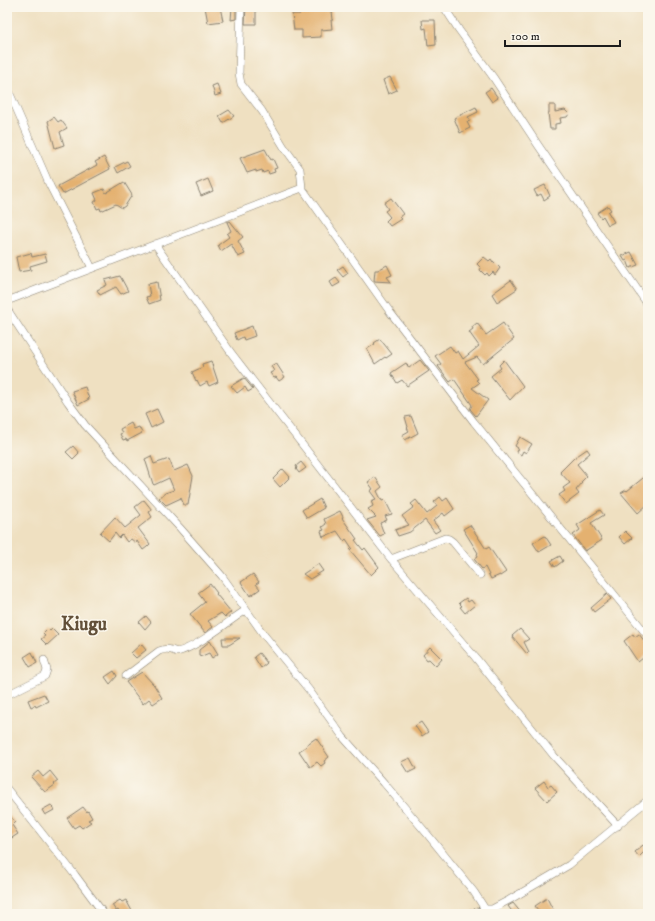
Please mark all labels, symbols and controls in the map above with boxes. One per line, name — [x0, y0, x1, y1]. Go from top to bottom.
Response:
scale bar — [505, 22, 620, 48]
text: 100 m — [511, 29, 540, 44]
district label: Kiugu — [61, 613, 107, 636]

